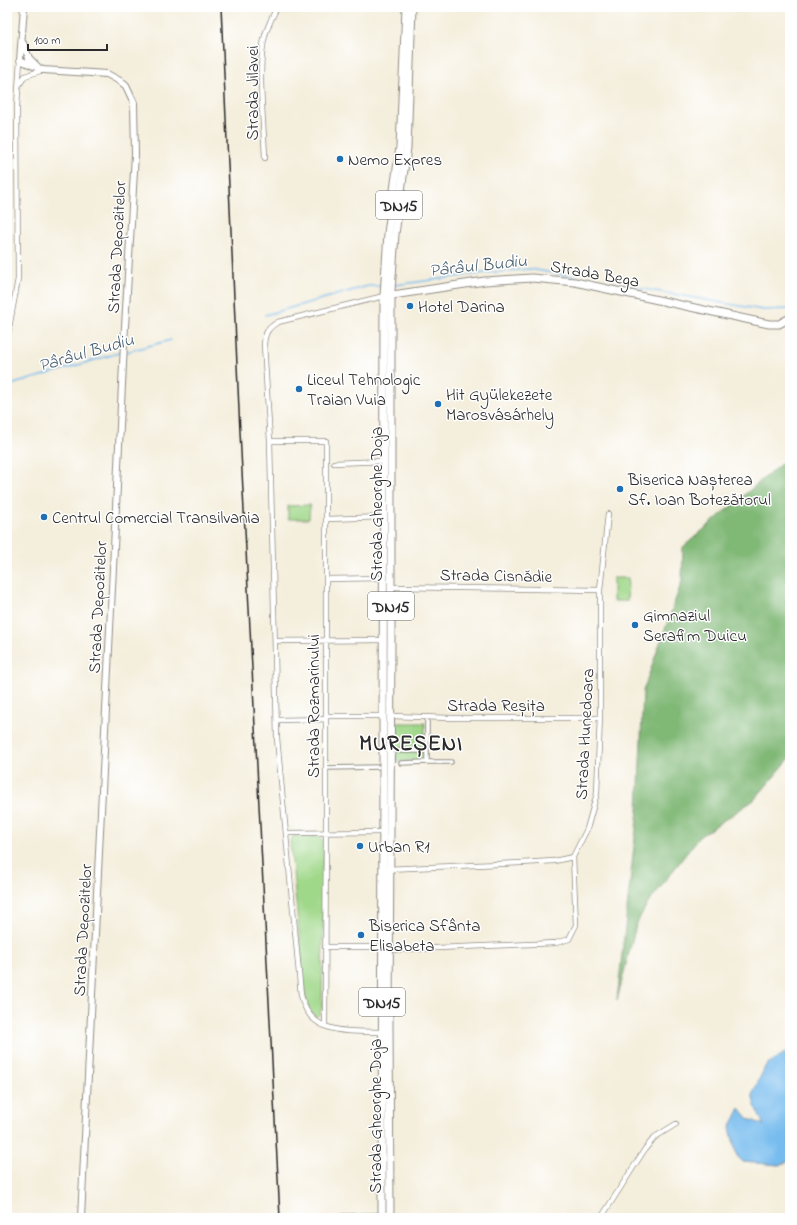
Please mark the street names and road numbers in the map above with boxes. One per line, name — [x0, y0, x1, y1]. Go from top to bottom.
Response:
street label: Strada Jilavei — [241, 45, 266, 141]
street label: Strada Depozitelor — [102, 179, 133, 314]
road number: DN15 — [376, 191, 422, 219]
street label: Strada Bega — [548, 254, 641, 297]
street label: Strada Gheorghe Doja — [365, 427, 392, 582]
street label: Strada Depozitelor — [83, 539, 114, 674]
street label: Strada Cisnădie — [440, 563, 553, 590]
road number: DN15 — [368, 592, 414, 620]
street label: Strada Rozmarinului — [302, 634, 327, 778]
street label: Strada Hunedoara — [570, 668, 601, 800]
street label: Strada Reșița — [447, 694, 545, 719]
street label: Strada Depozitelor — [68, 862, 99, 997]
road number: DN15 — [359, 988, 405, 1016]
street label: Strada Gheorghe Doja — [364, 1039, 391, 1194]

